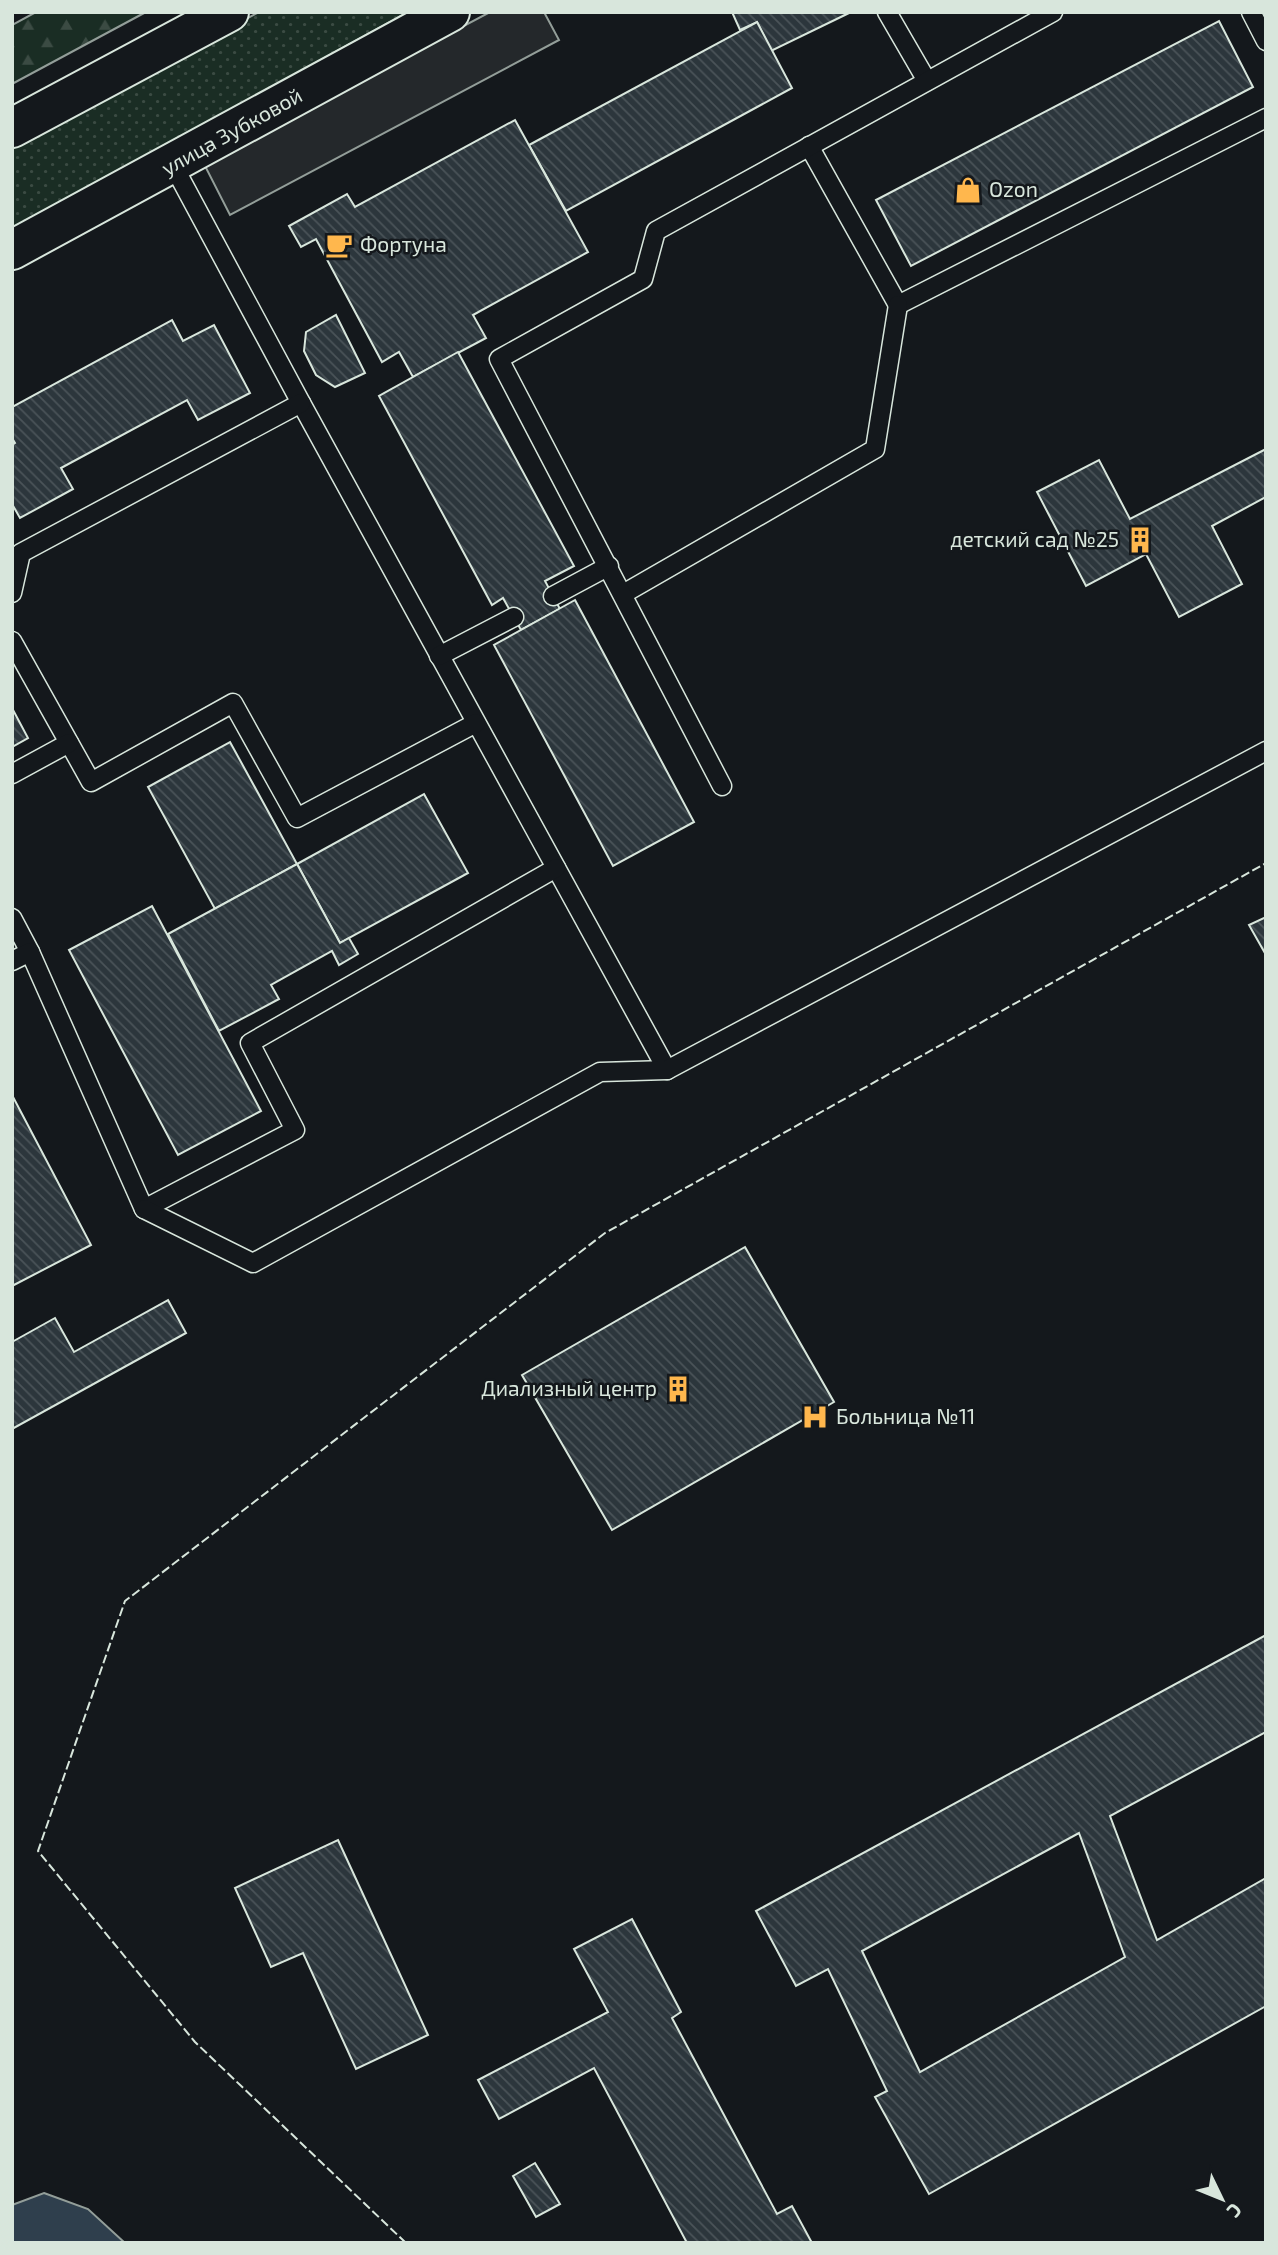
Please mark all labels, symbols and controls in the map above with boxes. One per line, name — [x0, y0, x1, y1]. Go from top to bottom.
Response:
street label: улица Зубковой — [156, 82, 307, 181]
shop icon: Ozon — [953, 175, 983, 205]
place label: Ozon — [989, 176, 1038, 201]
cafe icon: Фортуна — [324, 230, 354, 260]
place label: Фортуна — [360, 231, 447, 257]
building icon: детский сад №25 — [1125, 525, 1155, 555]
place label: детский сад №25 — [950, 526, 1119, 551]
building icon: Диализный центр — [663, 1374, 693, 1404]
place label: Диализный центр — [481, 1375, 657, 1400]
hospital icon: Больница №11 — [800, 1402, 830, 1432]
place label: Больница №11 — [836, 1403, 975, 1428]
north arrow — [1187, 2164, 1257, 2234]
text: С — [1223, 2199, 1247, 2223]

